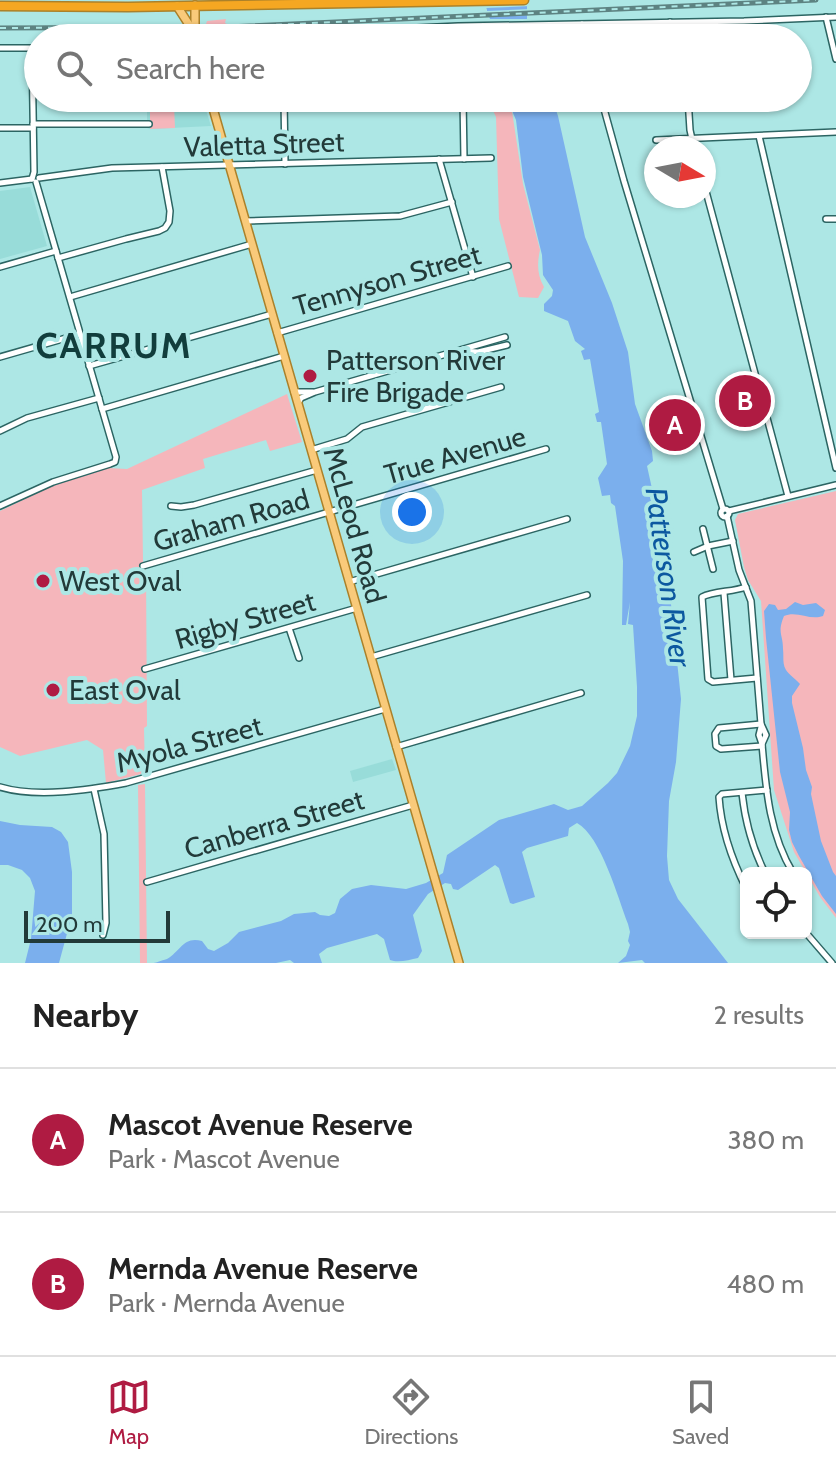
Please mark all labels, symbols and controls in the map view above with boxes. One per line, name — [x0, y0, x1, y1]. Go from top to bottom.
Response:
search box — [24, 24, 812, 112]
icon: search — [52, 46, 96, 90]
text: Search here — [116, 50, 265, 87]
street label: Valetta Street — [183, 124, 345, 164]
north arrow — [644, 136, 716, 208]
street label: Tennyson Street — [290, 237, 484, 323]
district label: CARRUM — [35, 323, 193, 367]
place label: Patterson River Fire Brigade — [326, 343, 505, 409]
marker: Patterson River Fire Brigade — [301, 367, 319, 385]
pin: B — [719, 371, 771, 431]
pin: A — [649, 395, 701, 455]
street label: True Avenue — [380, 419, 530, 491]
street label: McLeod Road — [316, 443, 394, 607]
street label: Graham Road — [149, 481, 313, 559]
water label: Patterson River — [638, 485, 700, 671]
your location — [392, 492, 432, 532]
place label: West Oval — [59, 564, 182, 598]
marker: West Oval — [34, 572, 52, 590]
street label: Rigby Street — [171, 584, 319, 656]
place label: East Oval — [69, 673, 181, 707]
marker: East Oval — [44, 681, 62, 699]
street label: Myola Street — [112, 708, 266, 780]
street label: Canberra Street — [180, 782, 368, 866]
map controls — [740, 867, 812, 939]
button: locate — [740, 867, 812, 939]
scale bar — [24, 907, 170, 943]
text: 200 m — [36, 911, 102, 938]
text: Nearby — [32, 994, 139, 1036]
text: 2 results — [713, 999, 804, 1031]
text: Mascot Avenue Reserve — [108, 1106, 413, 1143]
text: A — [50, 1124, 66, 1156]
text: 380 m — [727, 1124, 804, 1156]
text: Park · Mascot Avenue — [108, 1143, 340, 1175]
text: Mernda Avenue Reserve — [108, 1250, 418, 1287]
text: B — [50, 1268, 66, 1300]
text: 480 m — [726, 1268, 804, 1300]
text: Park · Mernda Avenue — [108, 1287, 345, 1319]
tab: Map — [107, 1375, 151, 1450]
tab: Directions — [364, 1375, 458, 1450]
tab: Saved — [672, 1375, 729, 1450]

